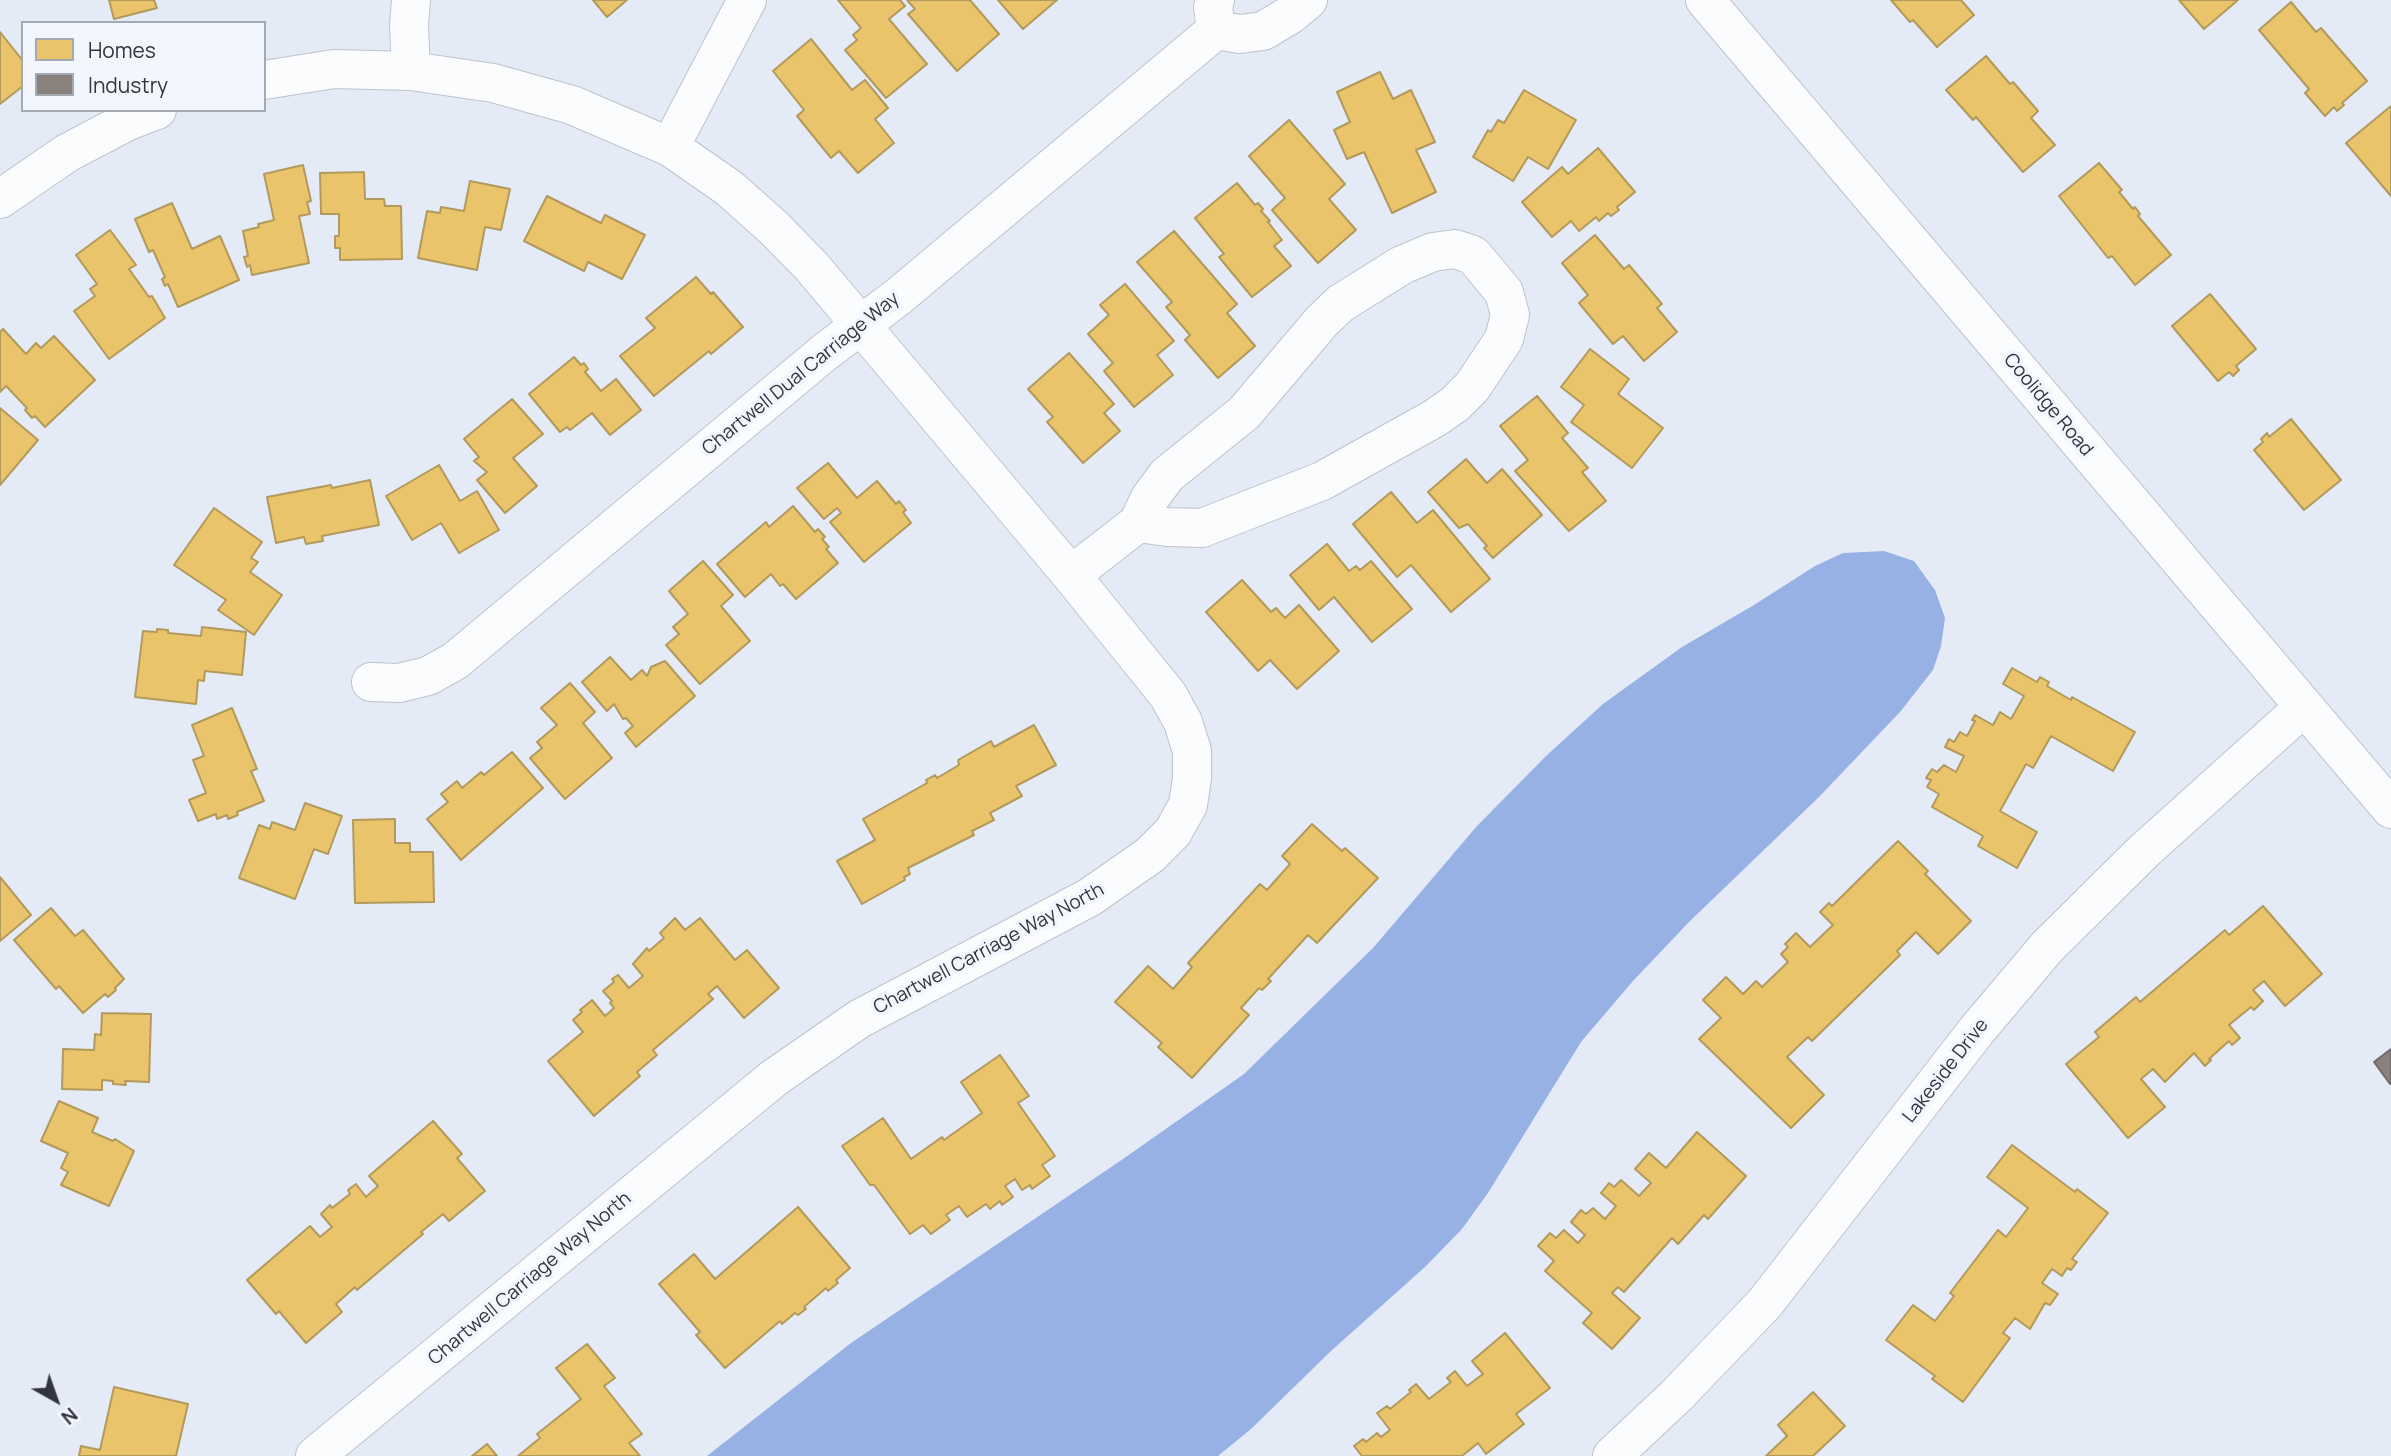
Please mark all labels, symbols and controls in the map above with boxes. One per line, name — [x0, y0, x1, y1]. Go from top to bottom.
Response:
legend — [21, 21, 266, 112]
text: Homes — [88, 36, 156, 64]
text: Industry — [88, 71, 168, 99]
street label: Chartwell Dual Carriage Way — [698, 288, 904, 460]
street label: Coolidge Road — [1998, 349, 2098, 461]
street label: Chartwell Carriage Way North — [870, 878, 1108, 1020]
street label: Lakeside Drive — [1898, 1014, 1994, 1128]
street label: Chartwell Carriage Way North — [424, 1187, 636, 1371]
north arrow — [21, 1365, 91, 1435]
text: N — [56, 1402, 83, 1430]

